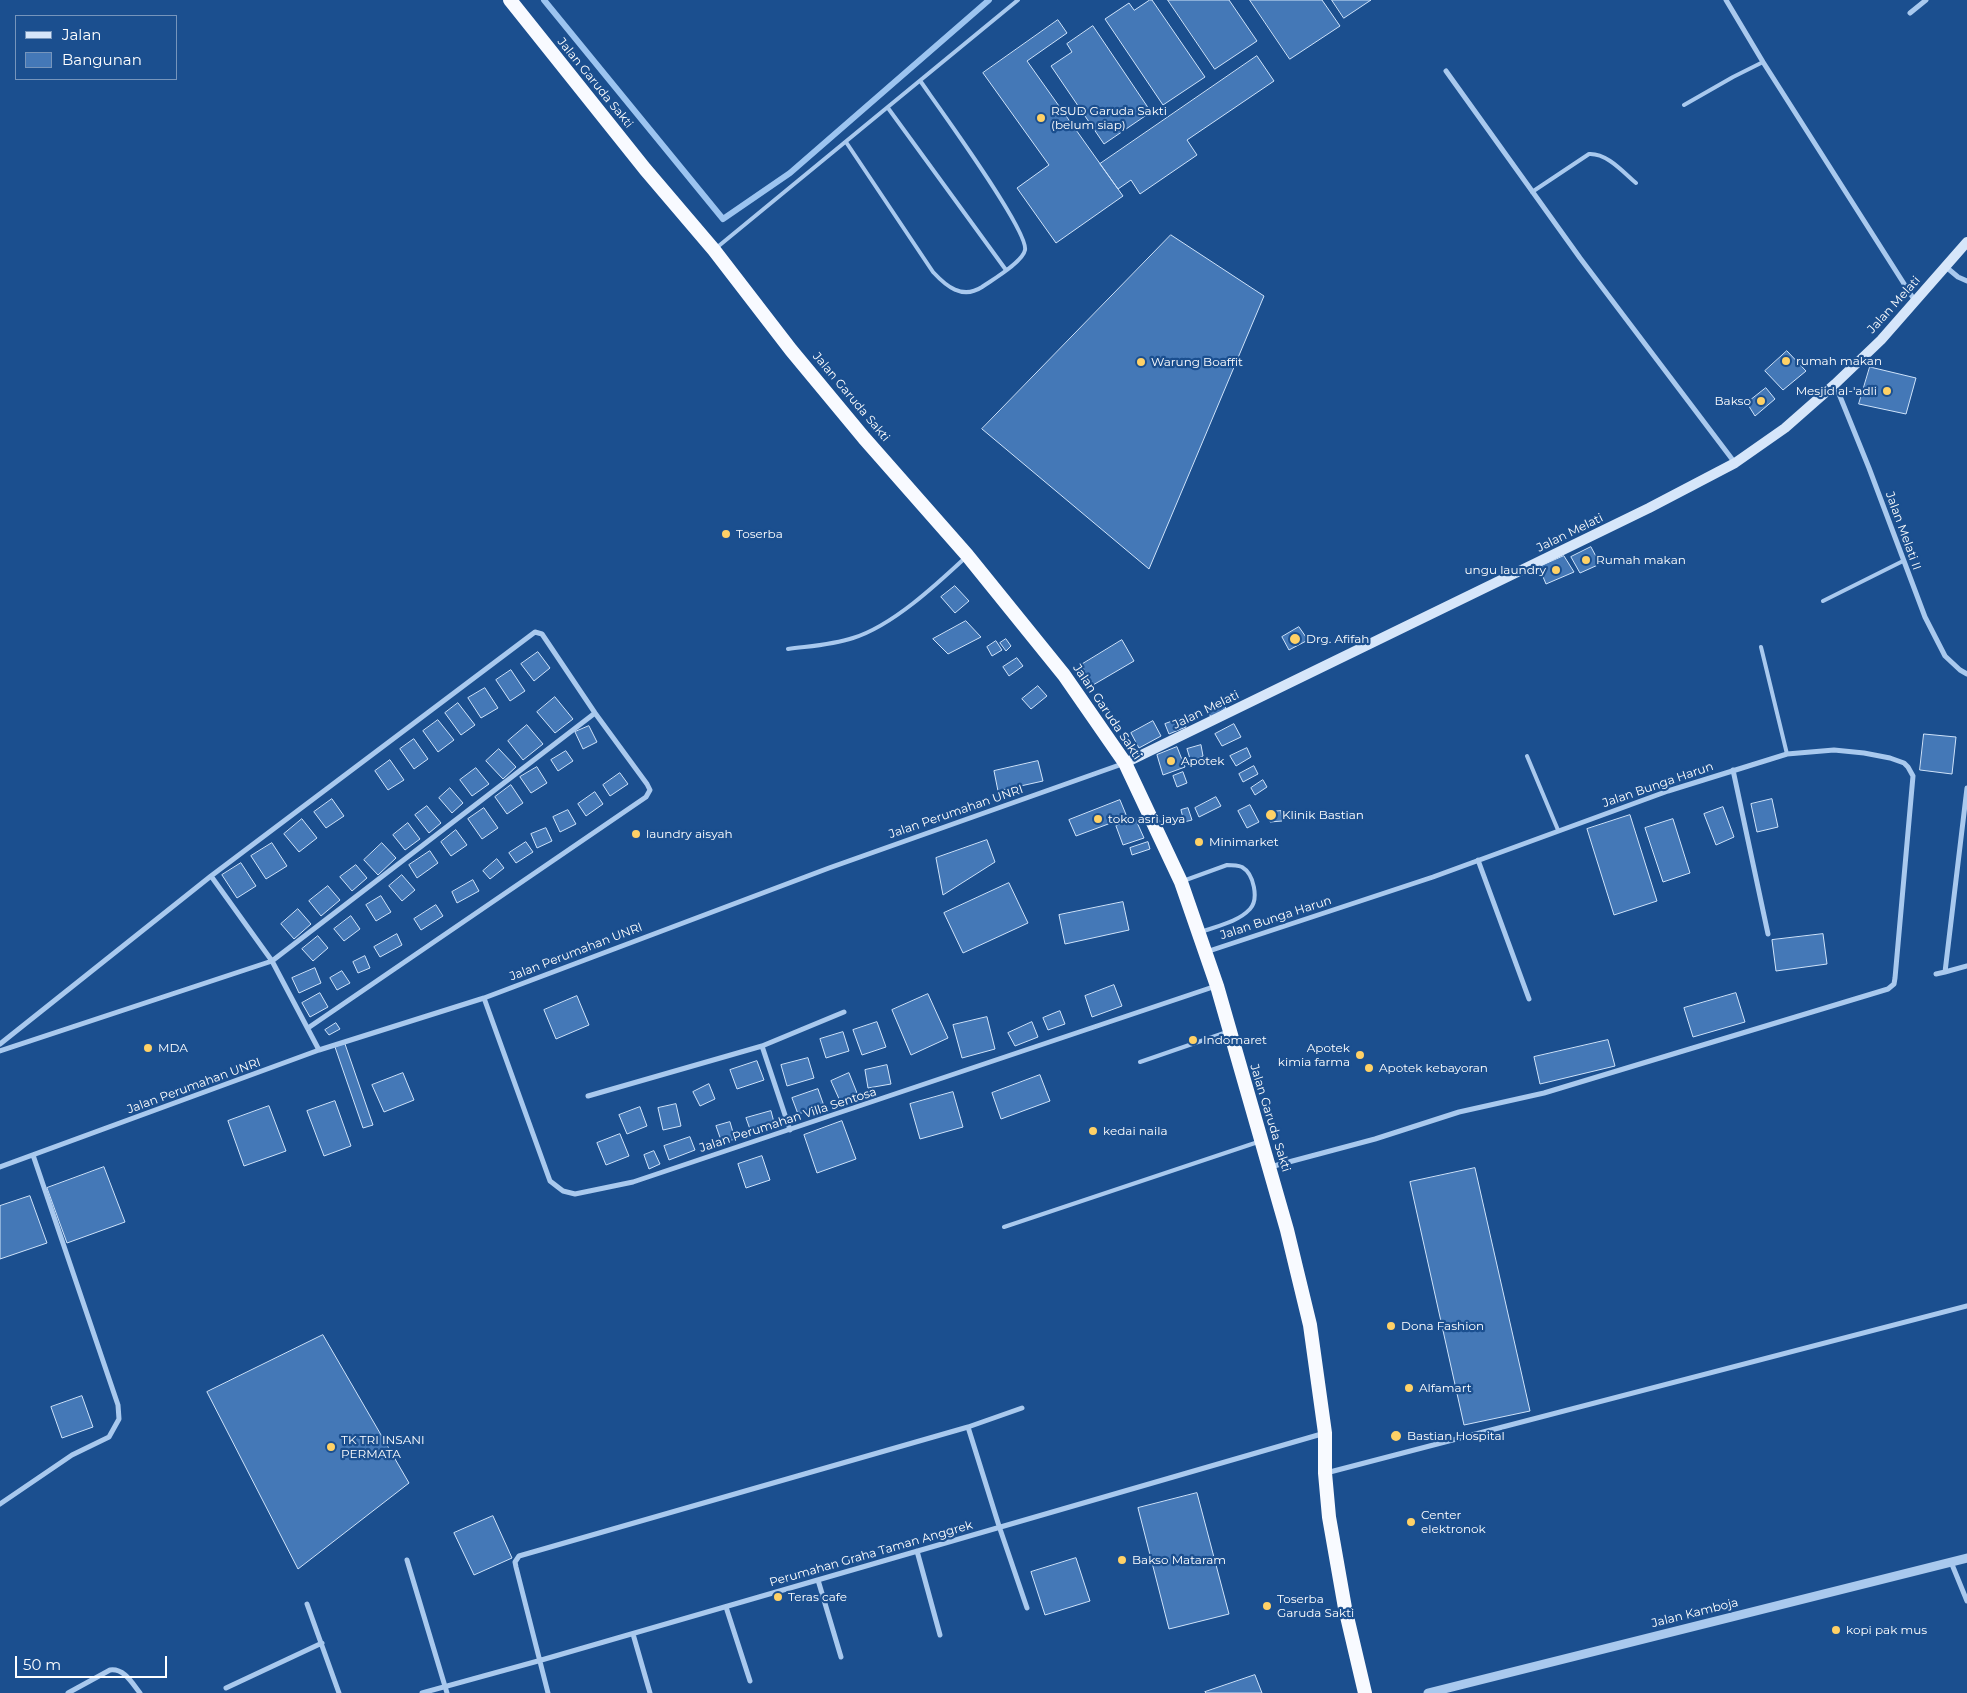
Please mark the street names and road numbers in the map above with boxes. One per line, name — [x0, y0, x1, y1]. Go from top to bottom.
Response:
street label: Jalan Garuda Sakti — [554, 35, 636, 131]
street label: Jalan Melati — [1865, 274, 1923, 336]
street label: Jalan Garuda Sakti — [809, 349, 893, 445]
street label: Jalan Melati II — [1882, 490, 1924, 572]
street label: Jalan Melati — [1535, 511, 1605, 555]
street label: Jalan Garuda Sakti — [1070, 662, 1144, 762]
street label: Jalan Melati — [1171, 688, 1241, 732]
street label: Jalan Bunga Harun — [1601, 759, 1715, 811]
street label: Jalan Perumahan UNRI — [887, 782, 1025, 842]
street label: Jalan Bunga Harun — [1219, 893, 1333, 943]
street label: Jalan Perumahan UNRI — [508, 920, 644, 984]
street label: Jalan Perumahan UNRI — [125, 1055, 263, 1117]
street label: Jalan Garuda Sakti — [1247, 1062, 1293, 1174]
street label: Jalan Perumahan Villa Sentosa — [698, 1085, 878, 1155]
street label: Perumahan Graha Taman Anggrek — [768, 1518, 974, 1590]
street label: Jalan Kamboja — [1650, 1595, 1740, 1631]

